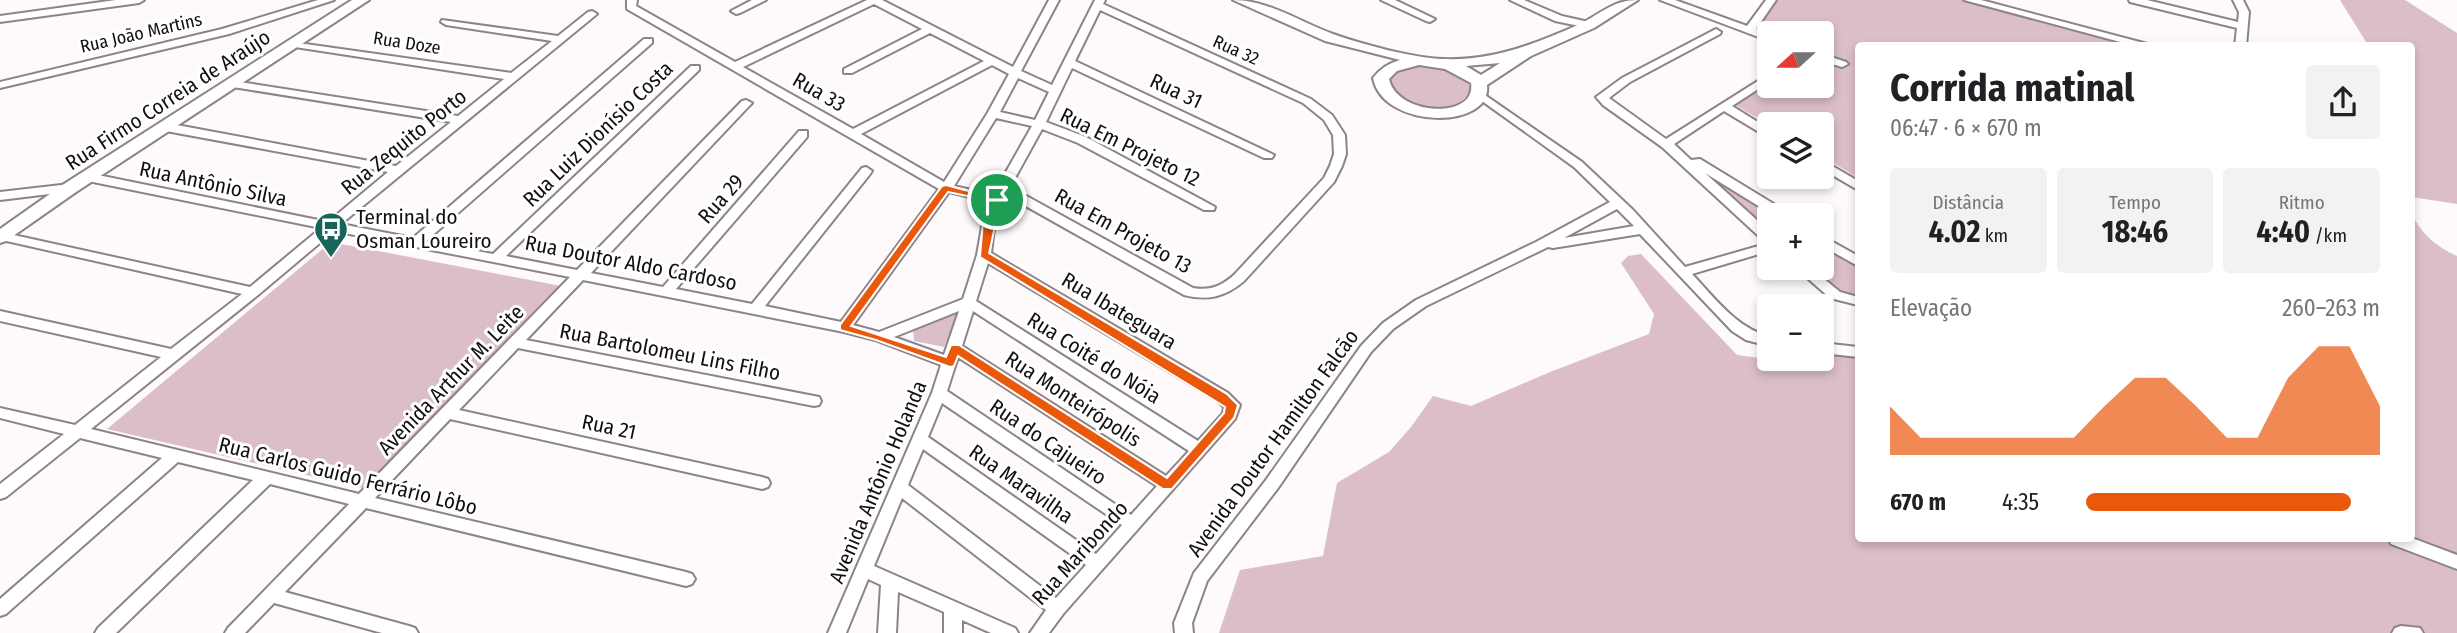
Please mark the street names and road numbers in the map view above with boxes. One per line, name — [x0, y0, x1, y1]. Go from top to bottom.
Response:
street label: Rua João Martins — [78, 8, 204, 58]
street label: Rua Firmo Correia de Araújo — [61, 24, 275, 176]
street label: Rua Doze — [372, 27, 442, 59]
street label: Rua 32 — [1210, 30, 1263, 70]
street label: Rua Luiz Dionísio Costa — [518, 56, 678, 212]
street label: Rua 33 — [788, 67, 850, 117]
street label: Rua 31 — [1146, 68, 1206, 114]
street label: Rua Zequito Porto — [336, 83, 472, 201]
street label: Rua Em Projeto 12 — [1056, 102, 1204, 192]
street label: Rua Antônio Silva — [137, 156, 289, 212]
street label: Rua 29 — [692, 169, 750, 229]
street label: Rua Em Projeto 13 — [1050, 183, 1196, 279]
street label: Rua Doutor Aldo Cardoso — [523, 230, 739, 296]
street label: Rua Ibateguara — [1057, 267, 1181, 355]
street label: Avenida Arthur M. Leite — [373, 299, 529, 461]
street label: Rua Coité do Nóia — [1022, 307, 1166, 409]
street label: Rua Bartolomeu Lins Filho — [557, 318, 783, 386]
street label: Avenida Doutor Hamilton Falcão — [1182, 324, 1364, 562]
street label: Rua Monteirópolis — [1000, 345, 1146, 453]
street label: Avenida Antônio Holanda — [824, 377, 932, 587]
street label: Rua do Cajueiro — [985, 393, 1111, 491]
street label: Rua 21 — [580, 409, 638, 445]
street label: Rua Carlos Guido Ferrário Lôbo — [216, 431, 480, 521]
street label: Rua Maravilha — [964, 439, 1078, 529]
street label: Rua Maribondo — [1026, 496, 1134, 610]

